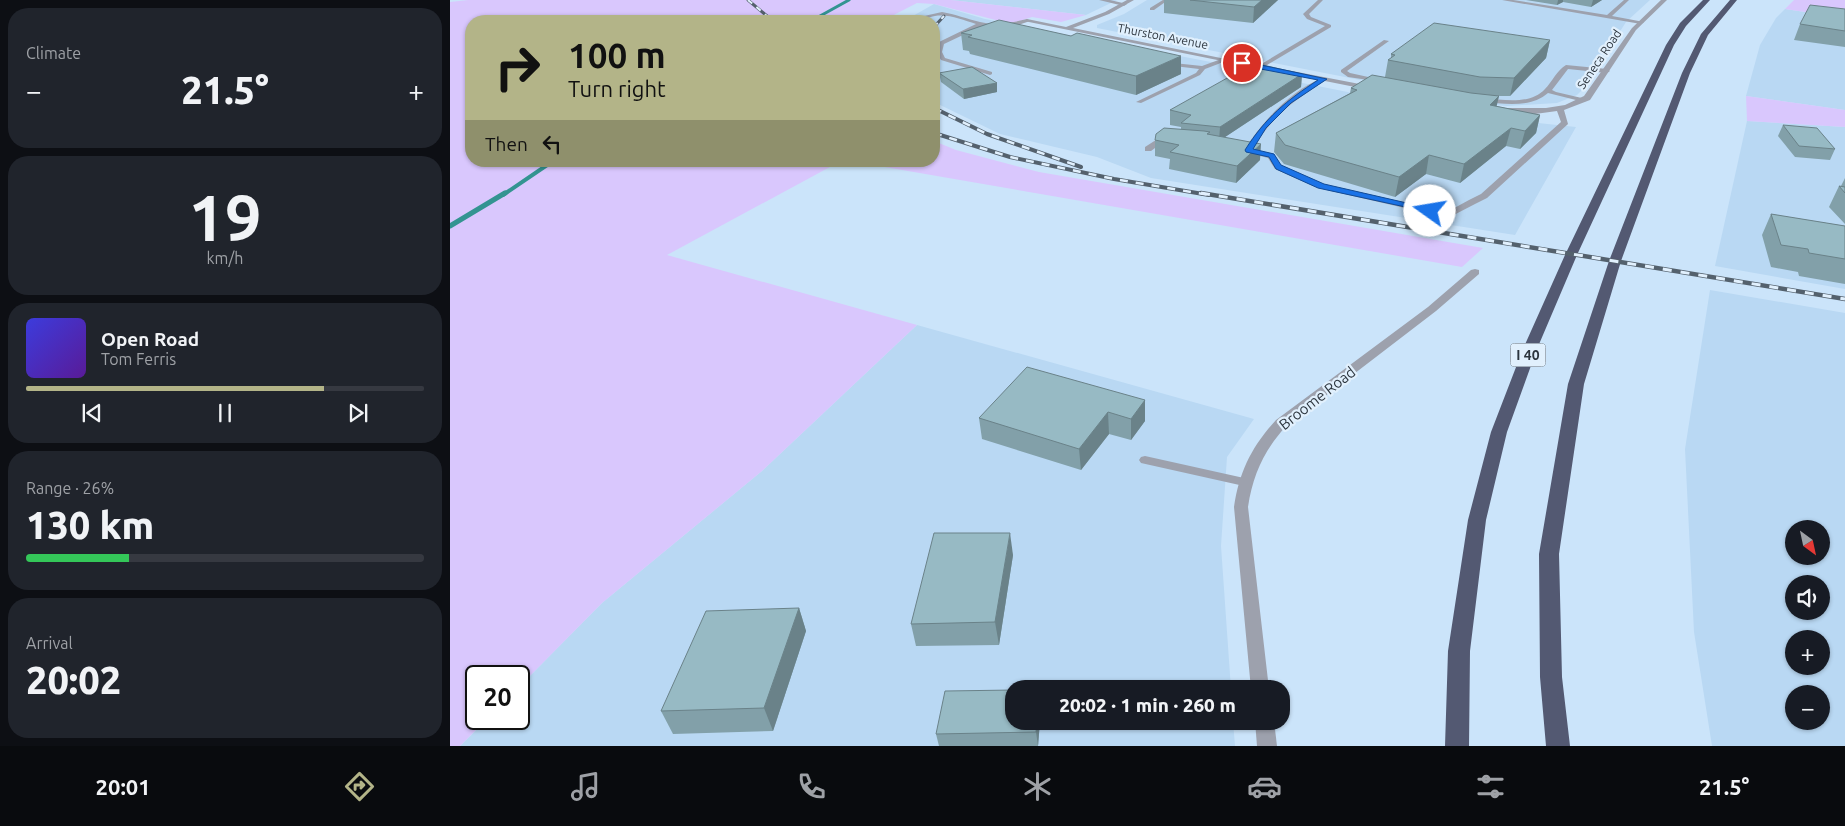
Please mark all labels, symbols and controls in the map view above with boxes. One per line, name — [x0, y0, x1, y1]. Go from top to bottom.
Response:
street label: Thurston Avenue — [1117, 21, 1209, 51]
street label: Seneca Road — [1574, 27, 1624, 91]
icon: right — [485, 35, 550, 100]
text: 100 m — [568, 35, 666, 75]
pin — [1221, 42, 1263, 84]
text: Climate — [26, 44, 81, 62]
icon: arrive — [1228, 49, 1256, 77]
text: 21.5° — [181, 69, 269, 111]
text: − — [26, 75, 42, 106]
text: + — [408, 75, 424, 106]
text: Turn right — [568, 76, 666, 101]
icon: left — [538, 130, 566, 158]
text: Then — [485, 133, 528, 155]
text: 19 — [188, 180, 262, 253]
position arrow — [1403, 184, 1455, 236]
text: km/h — [207, 249, 243, 267]
text: Open Road — [101, 328, 199, 350]
road number: I 40 — [1510, 344, 1546, 366]
text: Tom Ferris — [101, 350, 176, 368]
street label: Broome Road — [1276, 363, 1358, 433]
icon: previous — [78, 399, 106, 427]
icon: pause — [211, 399, 239, 427]
icon: next — [344, 399, 372, 427]
text: Range · 26% — [26, 479, 114, 497]
text: 130 km — [26, 504, 154, 546]
north arrow — [1785, 520, 1830, 565]
map controls — [1785, 520, 1830, 730]
button: sound — [1785, 575, 1830, 620]
button: + — [1785, 630, 1830, 675]
text: Arrival — [26, 634, 73, 652]
text: 20:02 — [26, 659, 121, 701]
speed limit sign: 20 — [465, 665, 530, 730]
button: − — [1785, 685, 1830, 730]
text: 20:02 · 1 min · 260 m — [1059, 694, 1236, 716]
icon: directions — [342, 769, 377, 804]
icon: music — [568, 769, 603, 804]
icon: phone — [794, 769, 829, 804]
icon: climate — [1020, 769, 1055, 804]
icon: car — [1247, 769, 1282, 804]
icon: filters — [1473, 769, 1508, 804]
text: 20:01 — [96, 774, 151, 799]
text: 21.5° — [1699, 774, 1749, 799]

